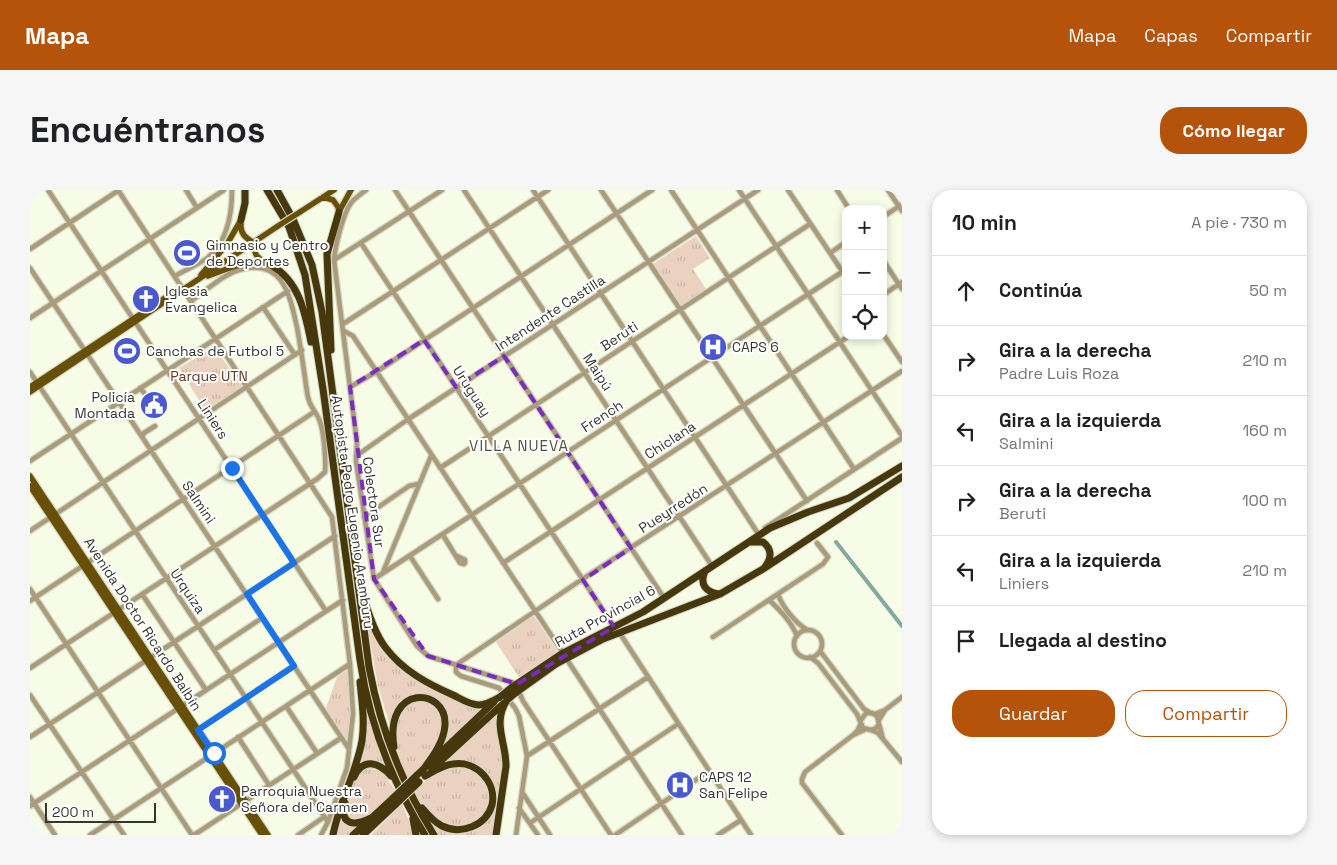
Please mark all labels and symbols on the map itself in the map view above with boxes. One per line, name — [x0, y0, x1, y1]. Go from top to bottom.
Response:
place label: Gimnasio y Centro de Deportes — [206, 236, 328, 270]
sports icon: Gimnasio y Centro de Deportes — [172, 238, 202, 268]
street label: Intendente Castilla — [492, 271, 608, 355]
place label: Iglesia Evangelica — [165, 282, 237, 316]
church icon: Iglesia Evangelica — [131, 284, 161, 314]
street label: Beruti — [597, 317, 641, 355]
hospital icon: CAPS 6 — [698, 332, 728, 362]
sports icon: Canchas de Futbol 5 — [112, 336, 142, 366]
place label: CAPS 6 — [732, 338, 779, 356]
place label: Canchas de Futbol 5 — [146, 342, 284, 360]
street label: Maipú — [579, 350, 617, 394]
street label: Uruguay — [449, 362, 495, 420]
park label: Parque UTN — [170, 367, 248, 385]
place label: Policía Montada — [75, 388, 135, 422]
public building icon: Policía Montada — [139, 390, 169, 420]
street label: Autopista Pedro Eugenio Aramburu — [328, 394, 378, 630]
street label: Liniers — [193, 396, 233, 442]
street label: French — [578, 396, 626, 436]
street label: Chiclana — [641, 417, 699, 463]
district label: VILLA NUEVA — [469, 436, 569, 455]
street label: Colectora Sur — [359, 455, 389, 549]
route end — [221, 457, 244, 480]
street label: Salmini — [178, 477, 220, 527]
street label: Pueyrredón — [635, 479, 711, 537]
street label: Avenida Doctor Ricardo Balbín — [80, 534, 206, 714]
street label: Urquiza — [166, 565, 210, 617]
street label: Ruta Provincial 6 — [552, 581, 658, 651]
route start — [203, 742, 226, 765]
place label: CAPS 12 San Felipe — [699, 768, 768, 802]
hospital icon: CAPS 12 San Felipe — [665, 770, 695, 800]
place label: Parroquia Nuestra Señora del Carmen — [241, 782, 367, 816]
church icon: Parroquia Nuestra Señora del Carmen — [207, 784, 237, 814]
scale bar — [45, 800, 156, 823]

